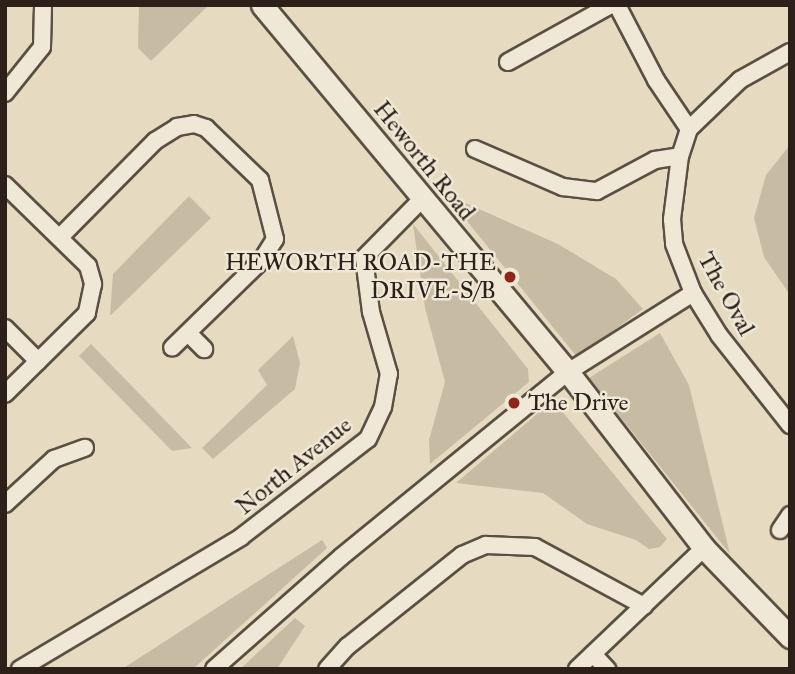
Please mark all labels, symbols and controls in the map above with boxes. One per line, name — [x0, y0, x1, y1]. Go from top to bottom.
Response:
street label: Heworth Road — [367, 95, 481, 227]
street label: The Oval — [691, 247, 761, 341]
place label: HEWORTH ROAD-THE DRIVE-S/B — [225, 249, 496, 305]
marker: HEWORTH ROAD-THE DRIVE-S/B — [502, 269, 518, 285]
place label: The Drive — [528, 389, 628, 417]
marker: The Drive — [506, 395, 522, 411]
street label: North Avenue — [230, 411, 358, 521]

